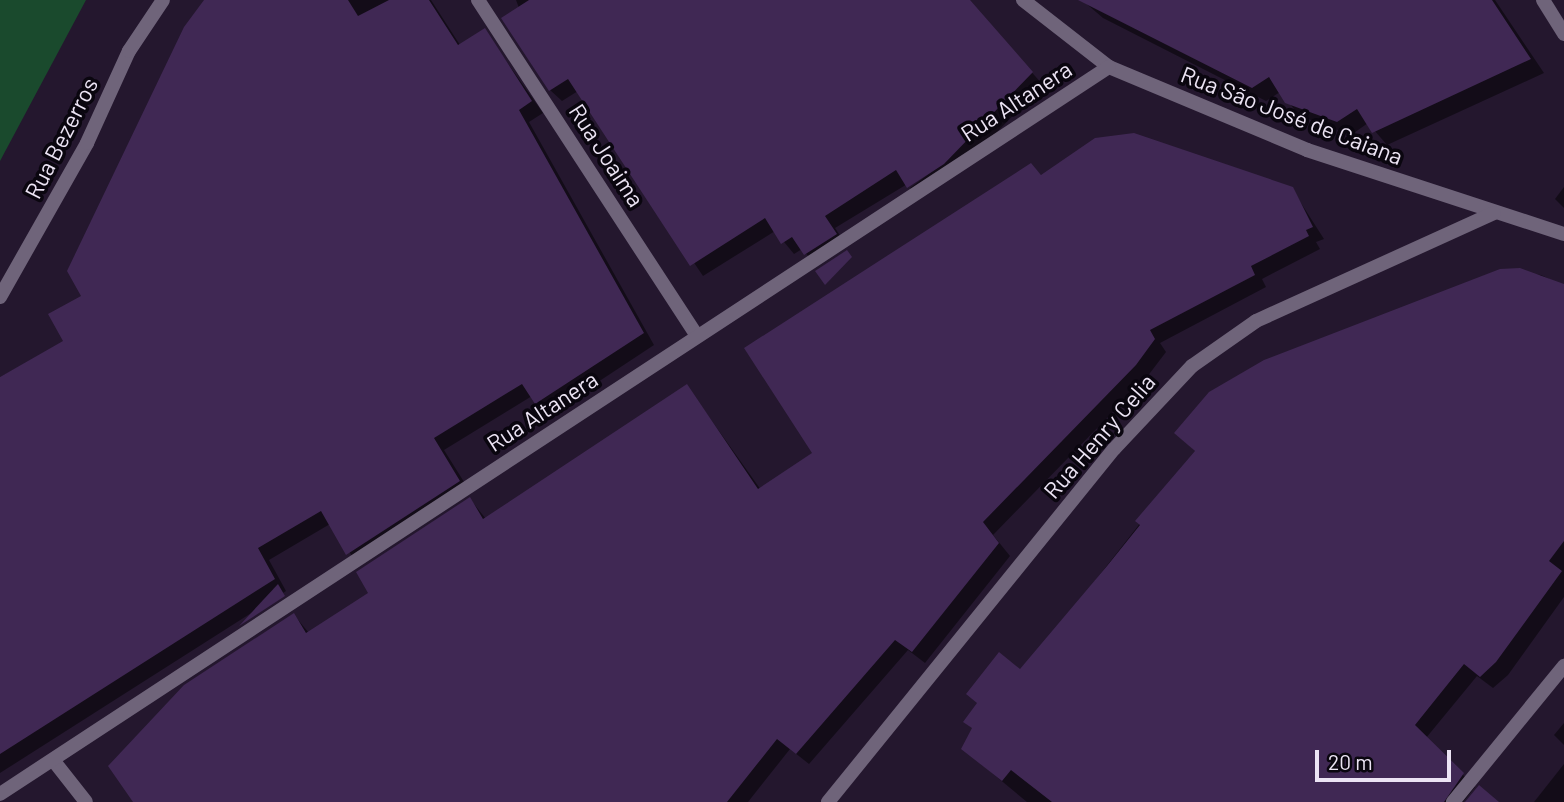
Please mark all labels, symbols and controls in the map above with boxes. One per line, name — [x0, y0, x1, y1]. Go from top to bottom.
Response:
street label: Rua Altanera — [955, 55, 1077, 147]
street label: Rua São José de Caiana — [1177, 60, 1407, 170]
street label: Rua Bezerros — [19, 73, 103, 203]
street label: Rua Joaima — [564, 98, 650, 212]
street label: Rua Altanera — [481, 365, 603, 457]
street label: Rua Henry Celia — [1037, 368, 1161, 504]
scale bar — [1319, 736, 1456, 780]
text: 20 m — [1328, 749, 1373, 774]

